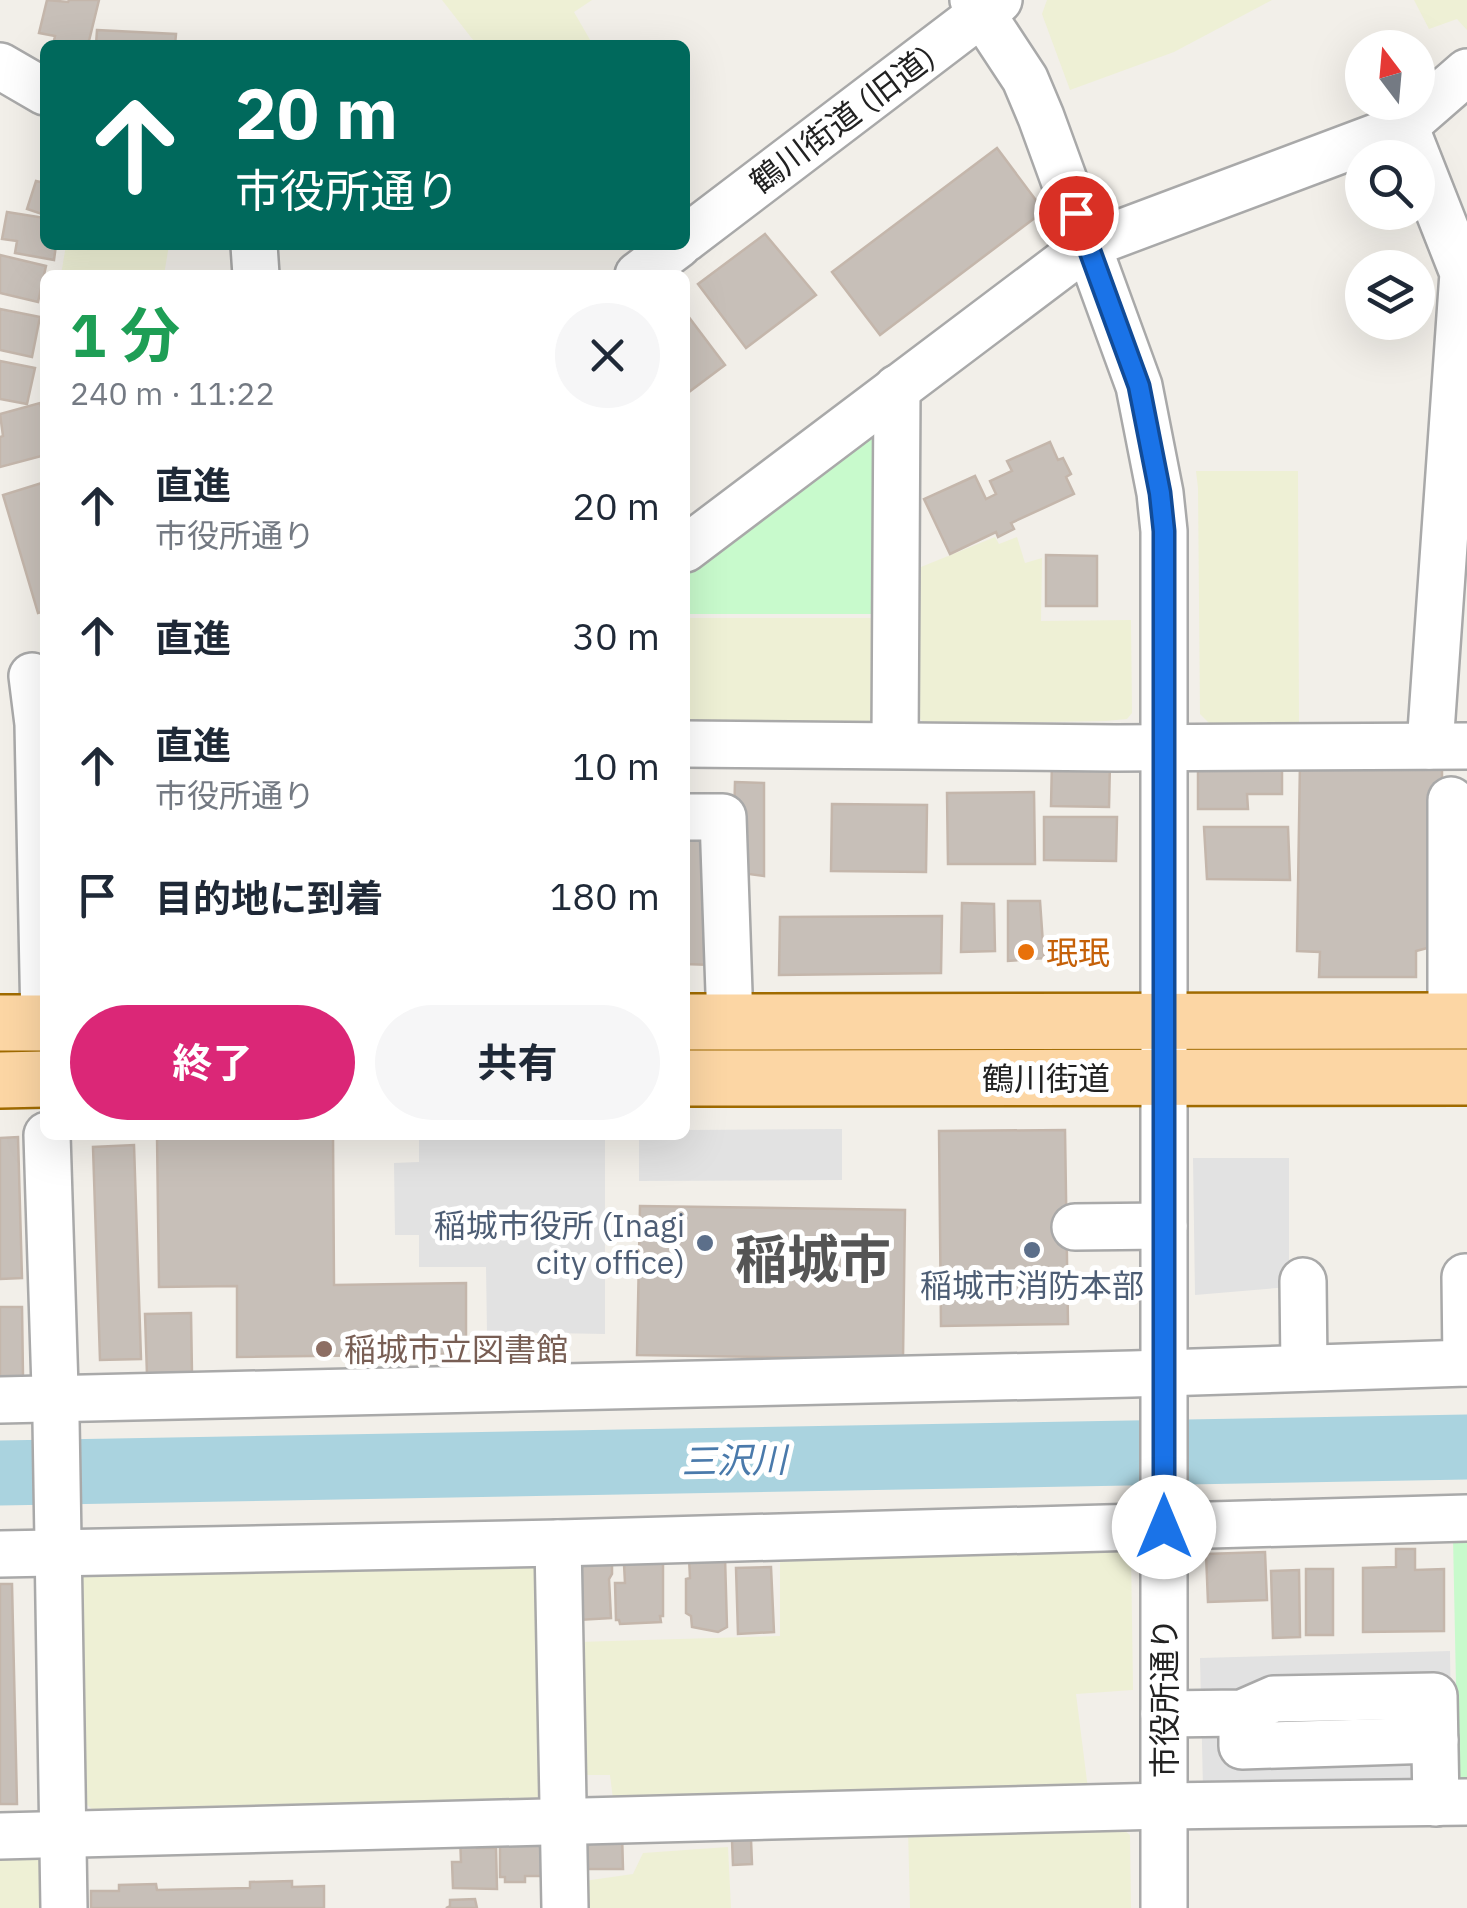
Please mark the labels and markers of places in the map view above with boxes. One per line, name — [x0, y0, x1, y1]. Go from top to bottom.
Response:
pin — [1034, 171, 1119, 256]
place label: 珉珉 — [1046, 931, 1110, 973]
marker: 珉珉 — [1015, 941, 1037, 963]
place label: 稲城市役所 (Inagi city office) — [434, 1204, 685, 1283]
marker: 稲城市役所 (Inagi city office) — [694, 1232, 716, 1254]
marker: 稲城市消防本部 — [1021, 1239, 1043, 1261]
place label: 稲城市消防本部 — [920, 1264, 1144, 1306]
place label: 稲城市立図書館 — [344, 1328, 568, 1370]
marker: 稲城市立図書館 — [313, 1338, 335, 1360]

